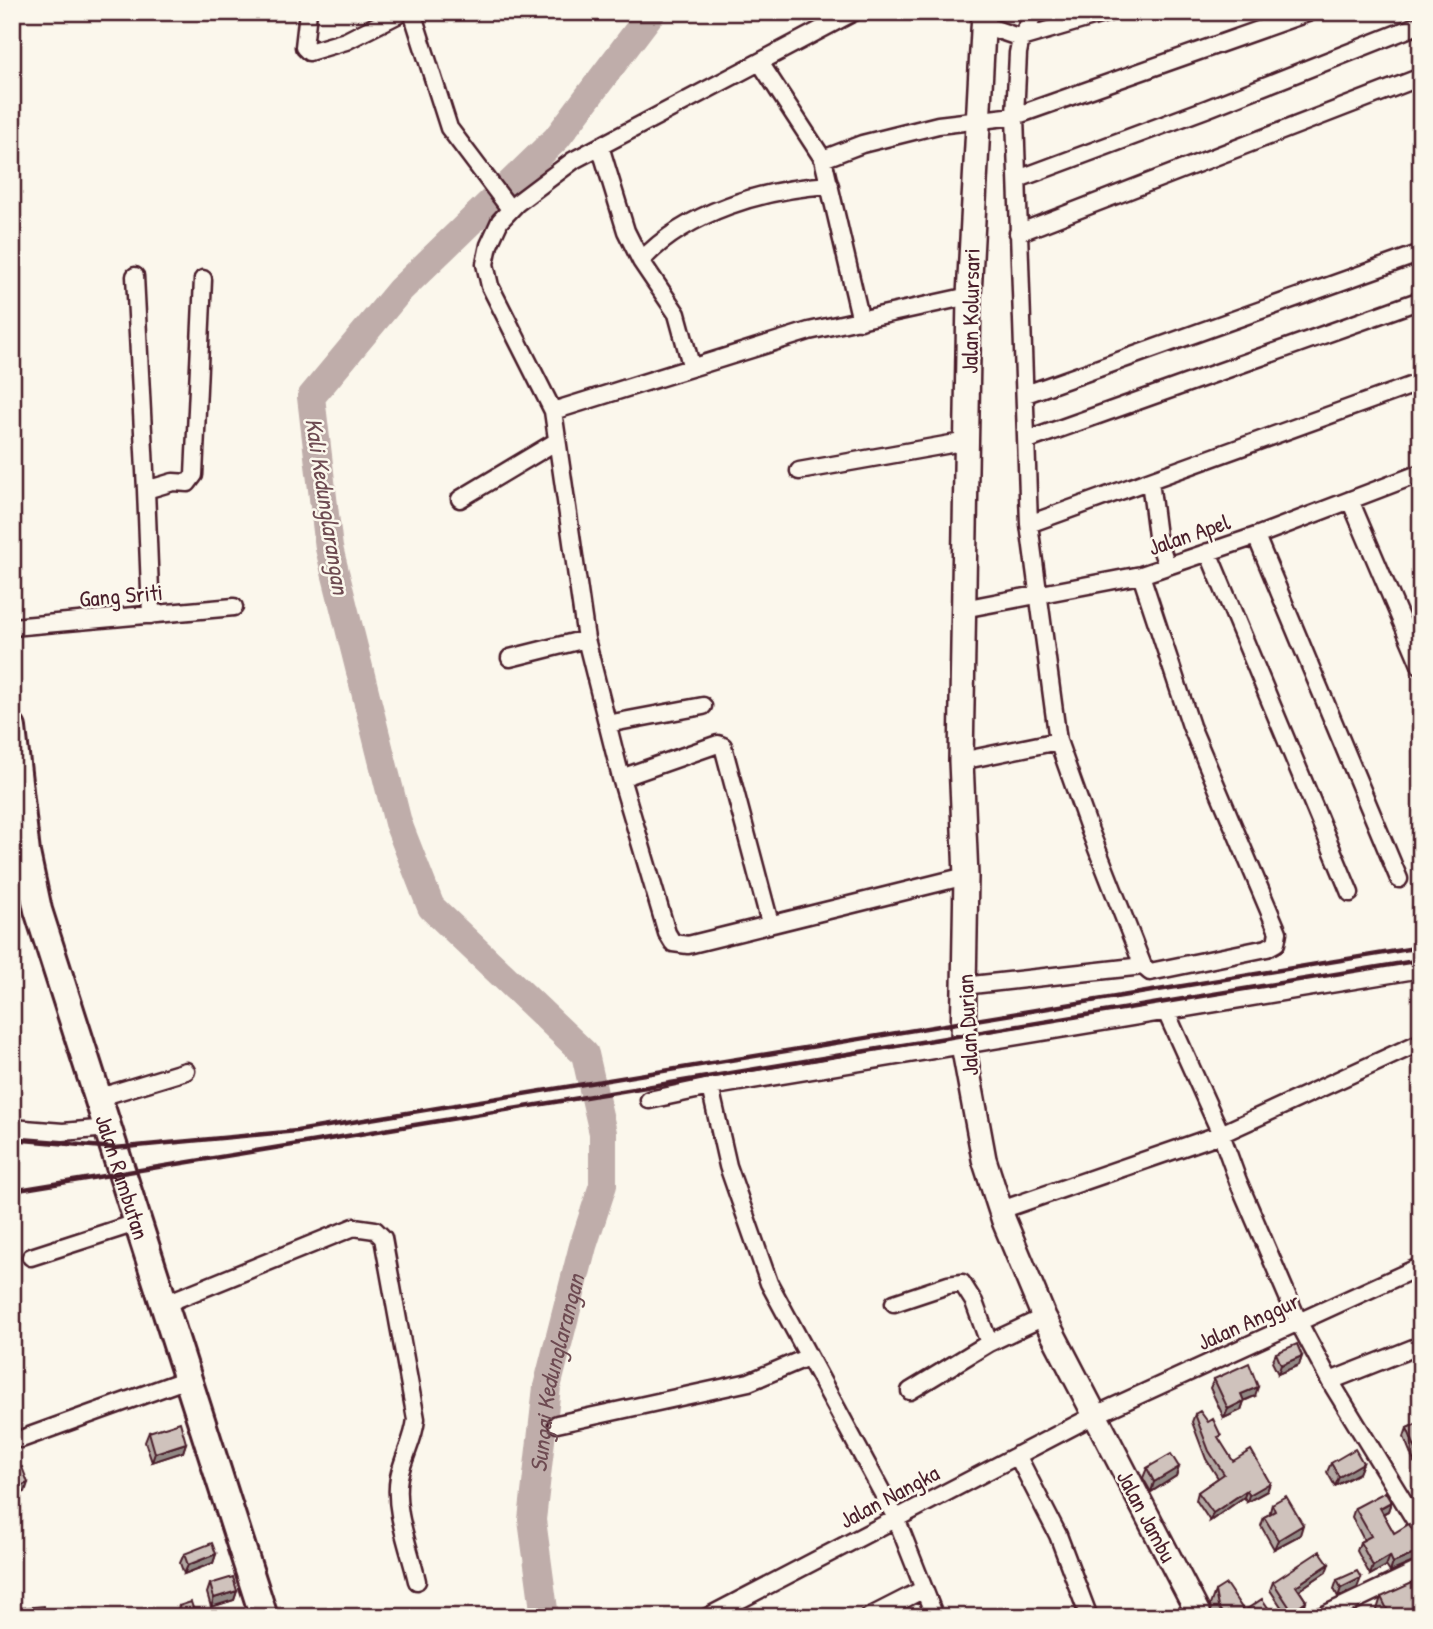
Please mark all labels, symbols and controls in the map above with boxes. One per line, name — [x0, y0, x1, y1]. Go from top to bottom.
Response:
street label: Jalan Kolursari — [953, 248, 987, 374]
water label: Kali Kedunglarangan — [297, 416, 358, 599]
street label: Jalan Apel — [1144, 505, 1235, 562]
street label: Gang Sriti — [78, 576, 164, 614]
street label: Jalan Durian — [949, 973, 985, 1077]
street label: Jalan Rambutan — [89, 1110, 158, 1243]
water label: Sungai Kedunglarangan — [522, 1269, 592, 1474]
street label: Jalan Anggur — [1192, 1285, 1304, 1357]
street label: Jalan Nangka — [834, 1457, 944, 1535]
street label: Jalan Jambu — [1110, 1464, 1184, 1568]

